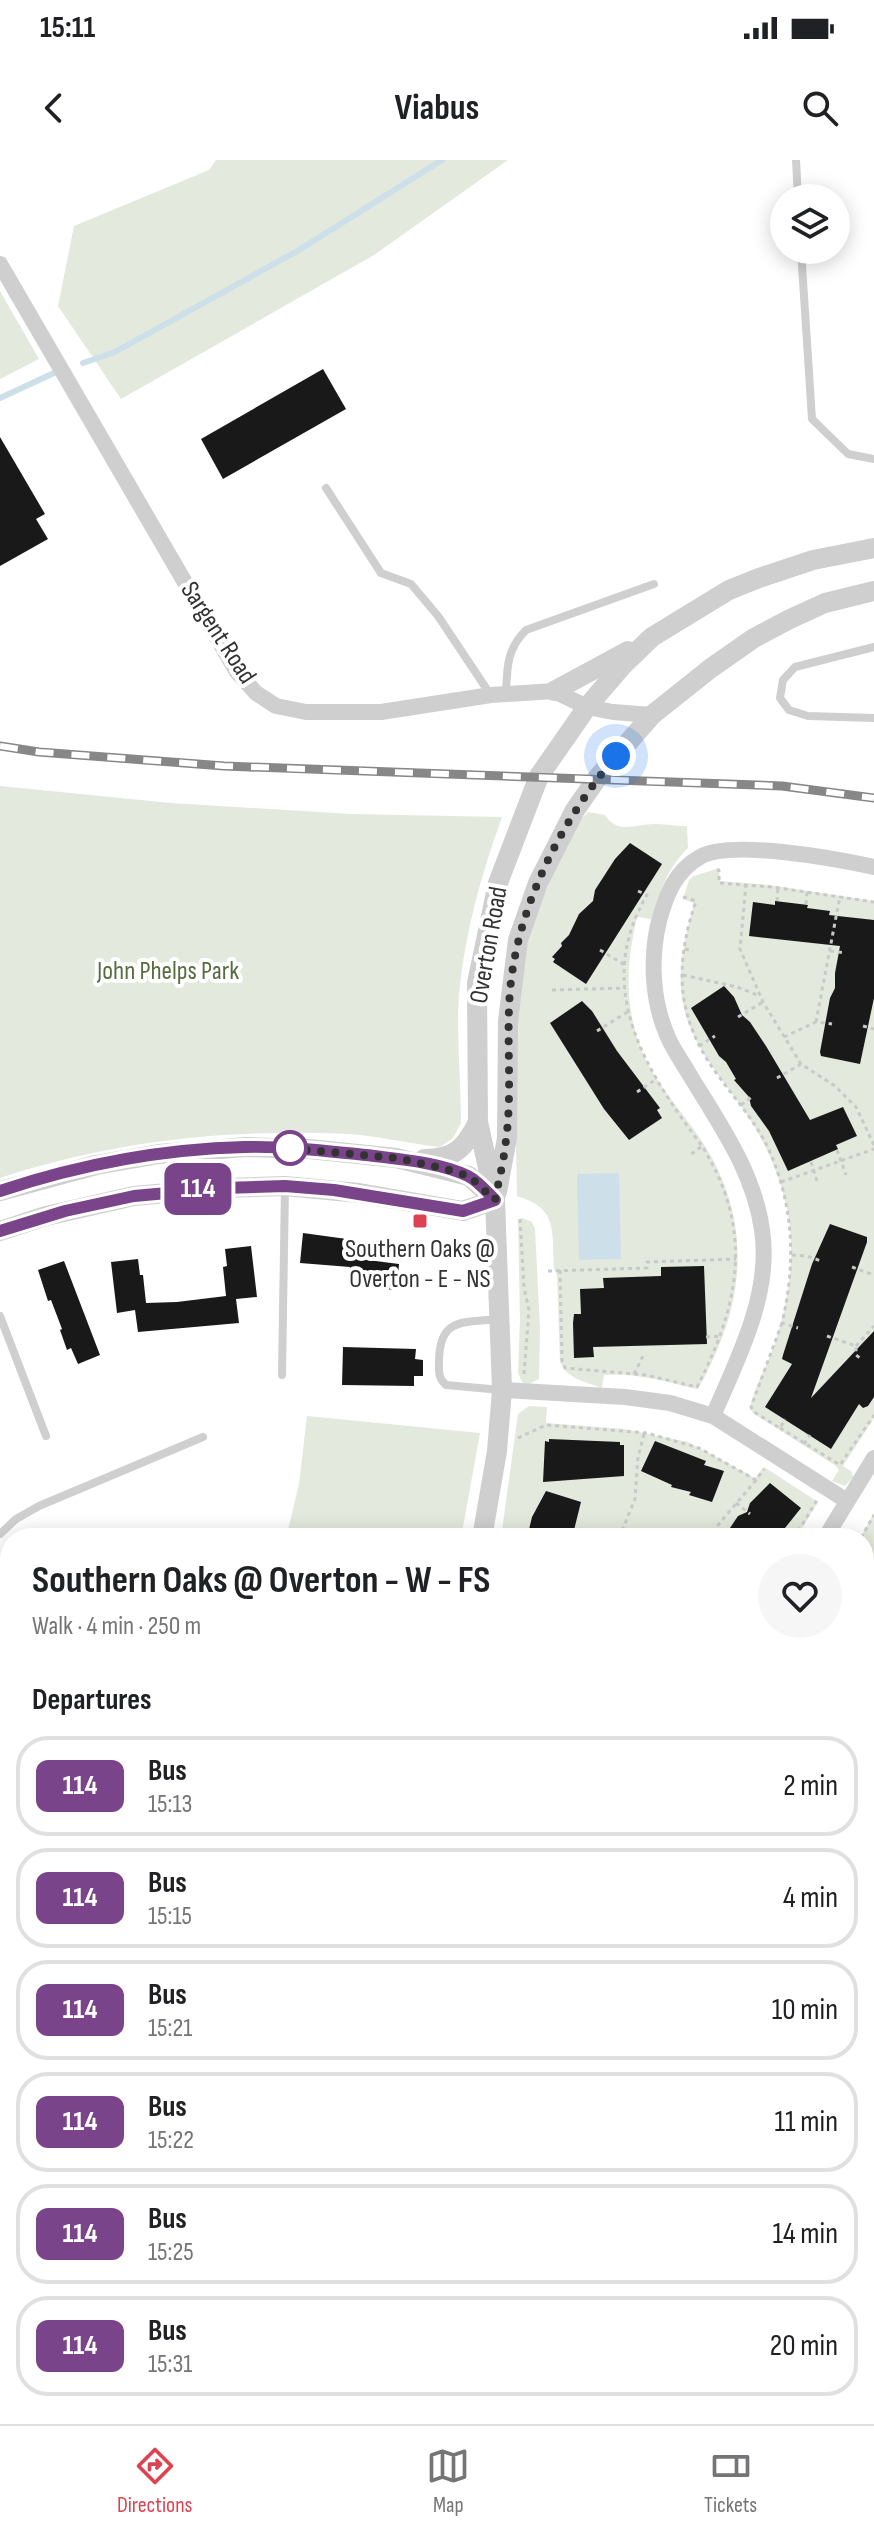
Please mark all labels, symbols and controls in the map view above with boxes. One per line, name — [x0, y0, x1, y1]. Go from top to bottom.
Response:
text: 15:11 — [40, 10, 95, 46]
icon: back — [32, 86, 76, 130]
icon: search — [798, 86, 842, 130]
text: Viabus — [395, 87, 479, 130]
map controls — [770, 184, 850, 264]
button: layers — [770, 184, 850, 264]
street label: Sargent Road — [174, 576, 262, 690]
your location — [596, 736, 636, 776]
street label: Overton Road — [463, 884, 515, 1006]
park label: John Phelps Park — [96, 956, 239, 987]
unlabelled marker — [273, 1131, 307, 1165]
line badge: 114 — [152, 1163, 244, 1215]
text: 114 — [180, 1172, 216, 1205]
marker: Southern Oaks @ Overton - E - NS — [411, 1212, 429, 1230]
place label: Southern Oaks @ Overton - E - NS — [345, 1234, 495, 1295]
button: heart — [758, 1554, 842, 1638]
text: Southern Oaks @ Overton - W - FS — [32, 1558, 490, 1603]
text: Walk · 4 min · 250 m — [32, 1611, 201, 1642]
text: Departures — [32, 1682, 152, 1718]
text: Bus — [148, 1753, 187, 1789]
text: 2 min — [783, 1768, 838, 1804]
text: 114 — [62, 1769, 98, 1802]
text: 15:13 — [148, 1789, 192, 1820]
text: Bus — [148, 1865, 187, 1901]
text: 4 min — [783, 1880, 838, 1916]
text: 114 — [62, 1881, 98, 1914]
text: 15:15 — [148, 1901, 192, 1932]
text: Bus — [148, 1977, 187, 2013]
text: 10 min — [772, 1992, 838, 2028]
text: 114 — [62, 1993, 98, 2026]
text: 15:21 — [148, 2013, 192, 2044]
text: Bus — [148, 2089, 187, 2125]
text: 11 min — [775, 2104, 838, 2140]
text: 114 — [62, 2105, 98, 2138]
text: 15:22 — [148, 2125, 194, 2156]
text: Bus — [148, 2201, 187, 2237]
text: 14 min — [773, 2216, 838, 2252]
text: 114 — [62, 2217, 98, 2250]
text: 15:25 — [148, 2237, 194, 2268]
text: Bus — [148, 2313, 187, 2349]
text: 20 min — [770, 2328, 838, 2364]
text: 114 — [62, 2329, 98, 2362]
text: 15:31 — [148, 2349, 192, 2380]
tab: Directions — [117, 2444, 193, 2519]
tab: Map — [426, 2444, 470, 2519]
tab: Tickets — [704, 2444, 757, 2519]

